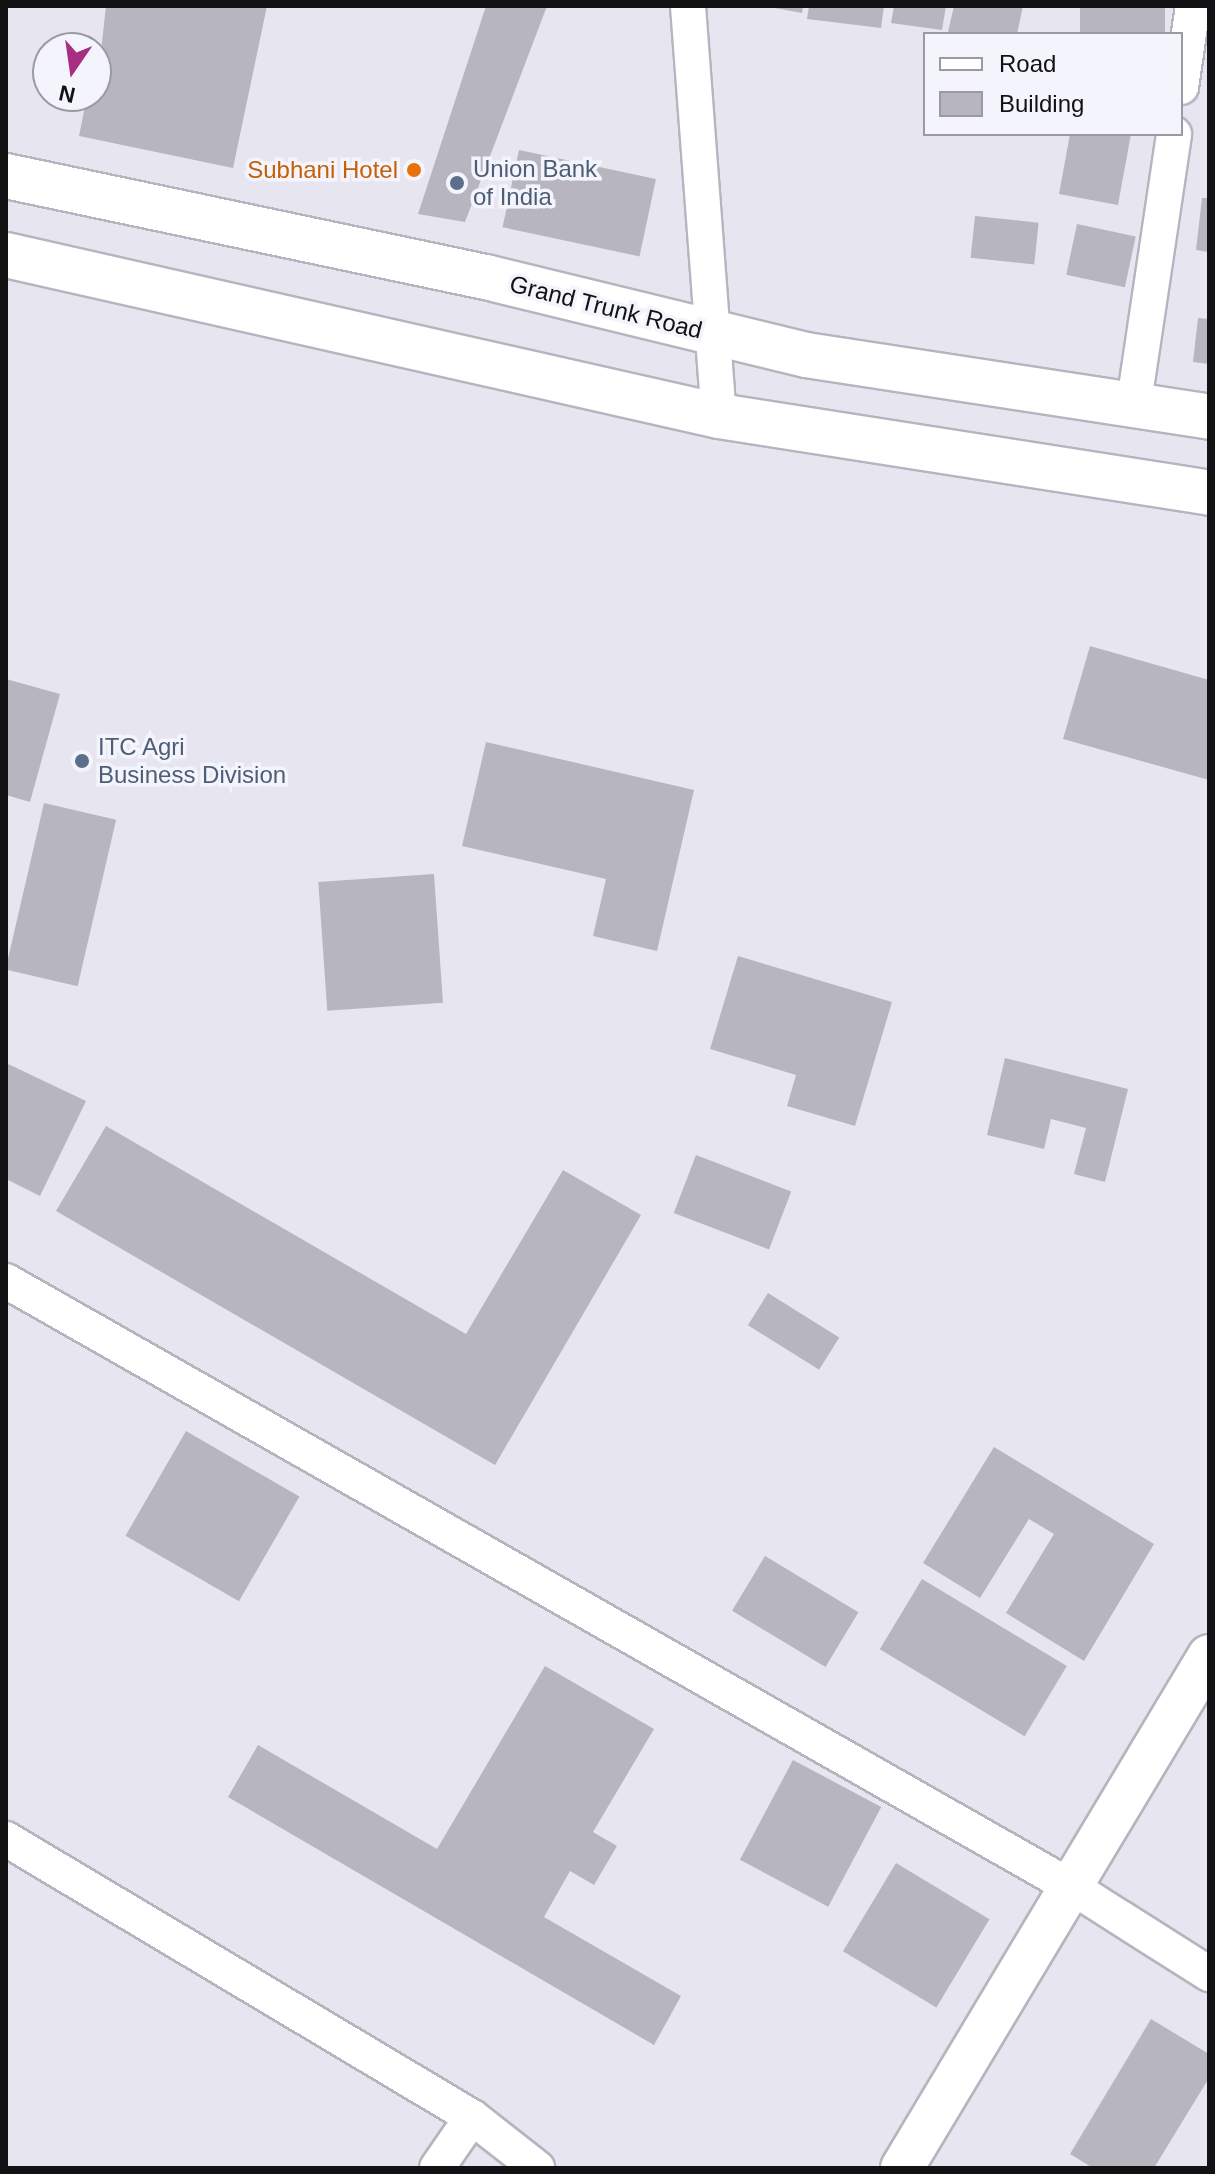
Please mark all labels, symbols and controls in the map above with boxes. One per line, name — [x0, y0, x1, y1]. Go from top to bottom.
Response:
north arrow — [32, 32, 112, 112]
legend — [923, 32, 1183, 136]
text: Road — [999, 50, 1056, 77]
text: N — [56, 80, 77, 108]
text: Building — [999, 90, 1084, 117]
place label: Union Bank of India — [473, 155, 597, 211]
place label: Subhani Hotel — [247, 156, 398, 184]
marker: Subhani Hotel — [405, 161, 423, 179]
marker: Union Bank of India — [448, 174, 466, 192]
street label: Grand Trunk Road — [507, 269, 705, 345]
place label: ITC Agri Business Division — [98, 733, 286, 789]
marker: ITC Agri Business Division — [73, 752, 91, 770]

